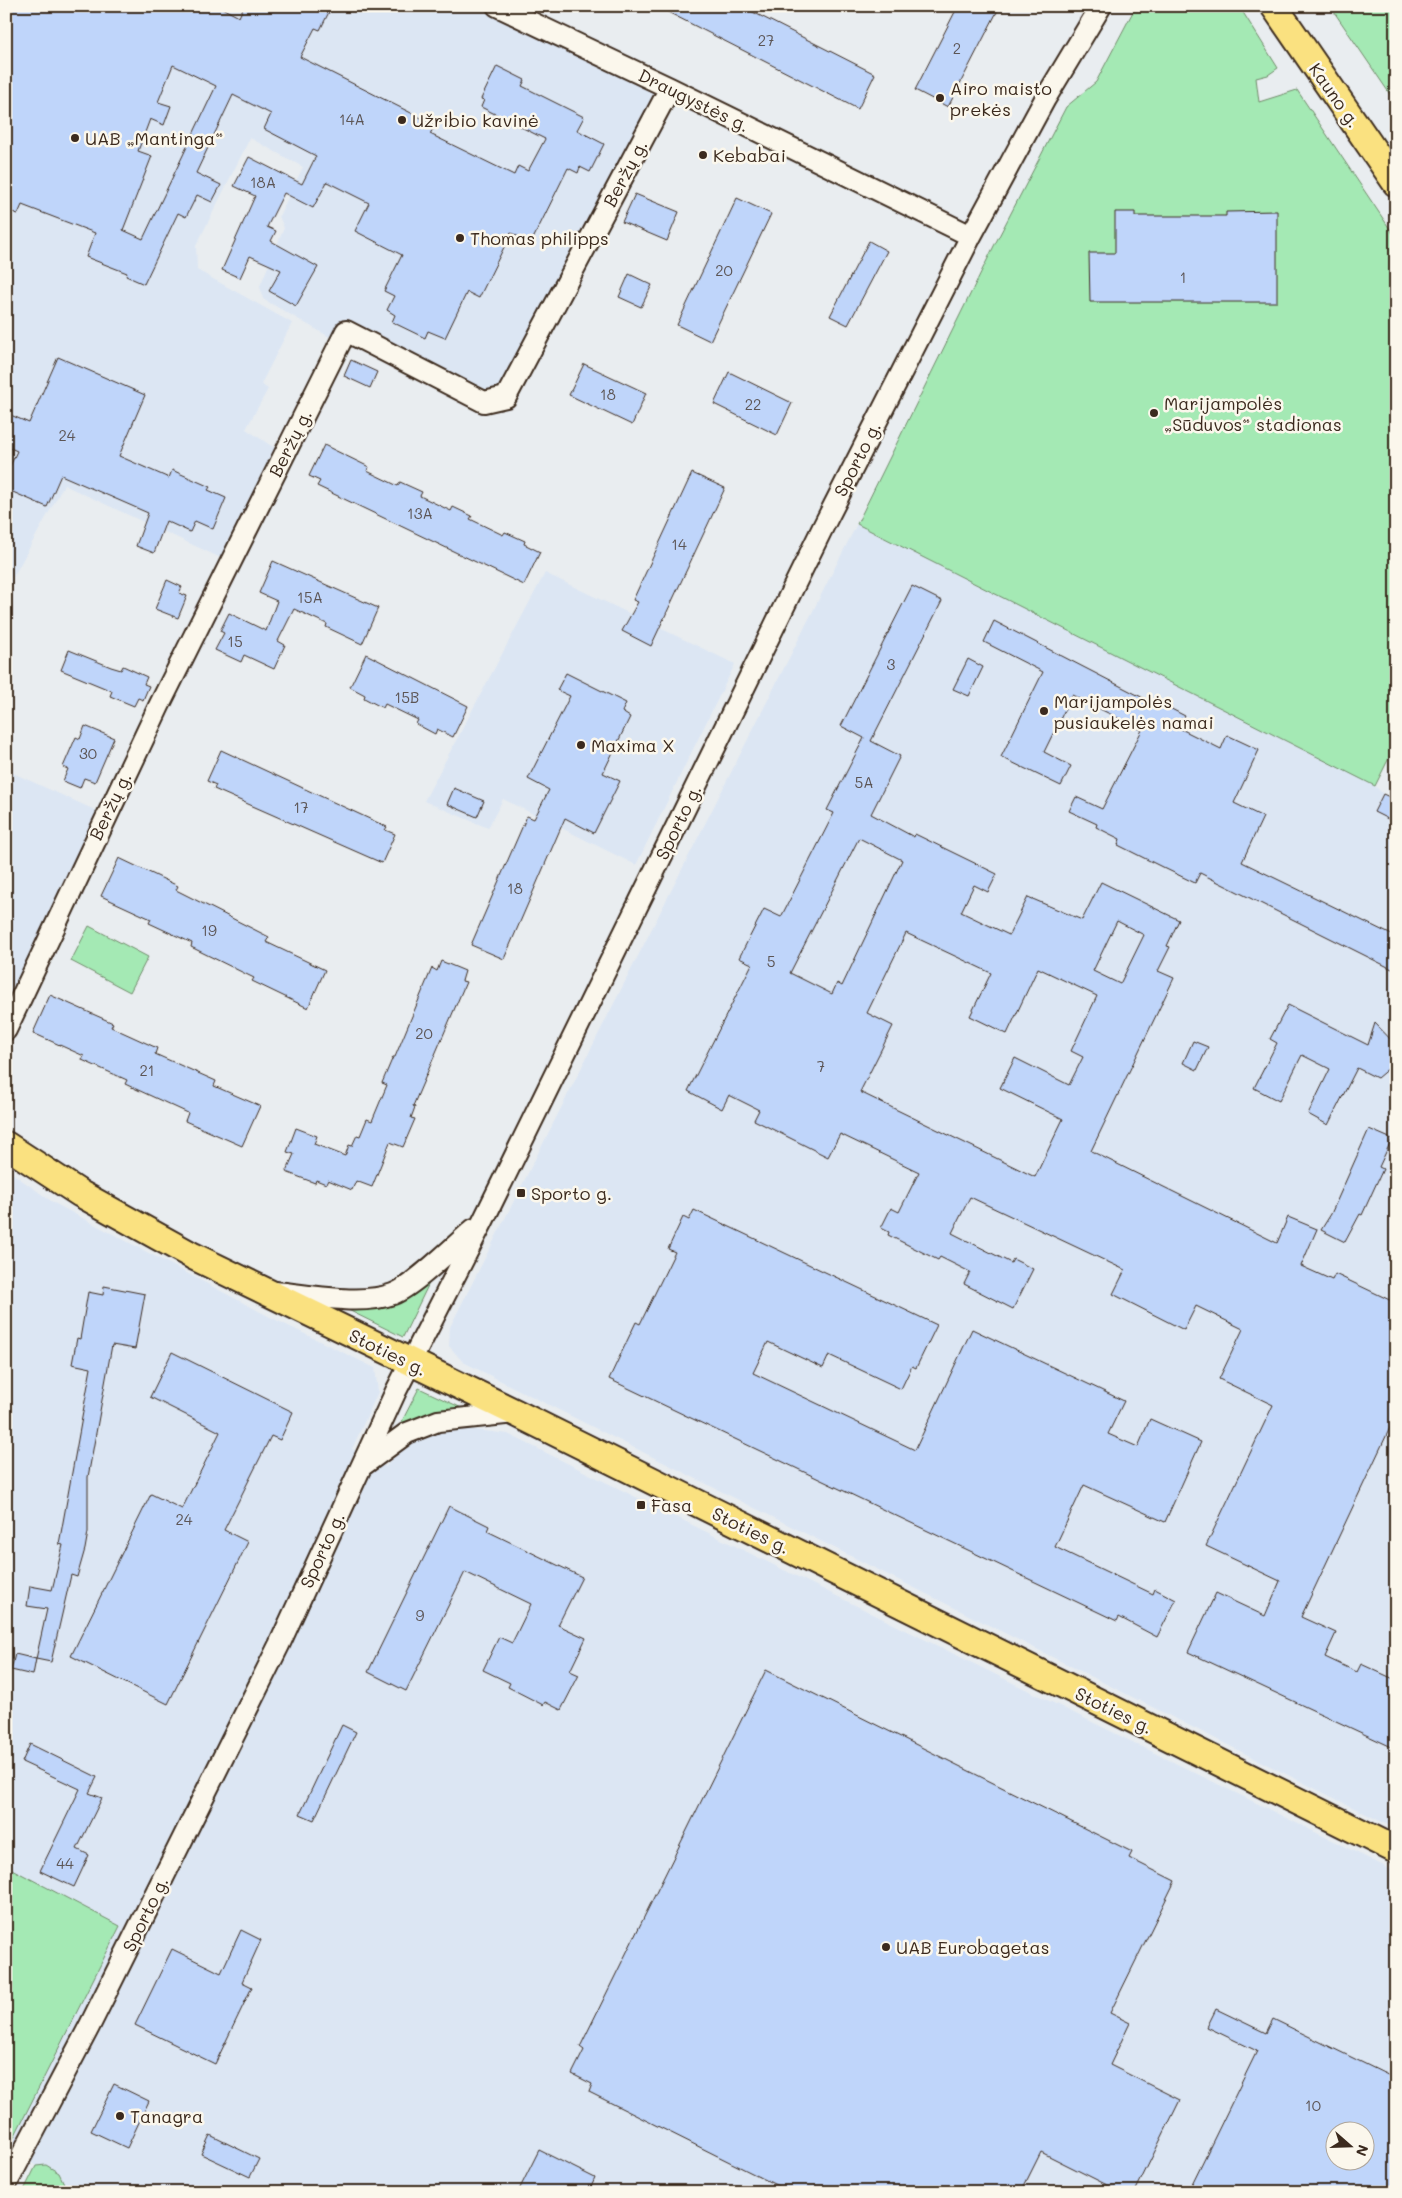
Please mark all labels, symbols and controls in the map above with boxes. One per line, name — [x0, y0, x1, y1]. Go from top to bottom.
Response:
house number: 27 — [758, 30, 774, 50]
house number: 2 — [953, 38, 961, 58]
street label: Kauno g. — [1304, 58, 1366, 132]
street label: Draugystės g. — [634, 63, 754, 137]
place label: Airo maisto prekės — [950, 76, 1052, 121]
marker: Airo maisto prekės — [934, 92, 946, 104]
place label: Užribio kavinė — [412, 108, 539, 132]
house number: 14A — [339, 109, 365, 129]
marker: Užribio kavinė — [396, 114, 408, 126]
place label: UAB „Mantinga“ — [85, 126, 223, 150]
marker: UAB „Mantinga“ — [69, 132, 81, 144]
street label: Beržų g. — [597, 135, 653, 211]
place label: Kebabai — [713, 143, 786, 167]
marker: Kebabai — [697, 149, 709, 161]
house number: 18A — [250, 172, 276, 192]
place label: Thomas philipps — [470, 226, 609, 250]
marker: Thomas philipps — [454, 232, 466, 244]
house number: 20 — [715, 260, 733, 280]
house number: 1 — [1180, 267, 1186, 287]
house number: 18 — [600, 384, 616, 404]
place label: Marijampolės „Sūduvos“ stadionas — [1164, 391, 1342, 436]
house number: 22 — [745, 394, 761, 414]
street label: Beržų g. — [263, 405, 317, 481]
marker: Marijampolės „Sūduvos“ stadionas — [1148, 407, 1160, 419]
street label: Sporto g. — [828, 417, 886, 501]
house number: 24 — [58, 425, 76, 445]
house number: 13A — [407, 503, 433, 523]
house number: 14 — [671, 534, 687, 554]
house number: 15A — [297, 587, 323, 607]
house number: 15 — [227, 631, 243, 651]
house number: 3 — [887, 654, 896, 674]
house number: 15B — [395, 687, 419, 707]
place label: Marijampolės pusiaukelės namai — [1054, 689, 1214, 734]
marker: Marijampolės pusiaukelės namai — [1038, 705, 1050, 717]
place label: Maxima X — [591, 733, 675, 757]
marker: Maxima X — [575, 739, 587, 751]
house number: 30 — [79, 743, 97, 763]
street label: Beržų g. — [83, 768, 137, 844]
house number: 5A — [854, 772, 874, 792]
street label: Sporto g. — [649, 780, 707, 864]
house number: 17 — [293, 797, 309, 817]
house number: 18 — [507, 878, 523, 898]
house number: 19 — [201, 920, 217, 940]
house number: 5 — [767, 951, 775, 971]
house number: 20 — [415, 1023, 433, 1043]
house number: 7 — [817, 1056, 825, 1076]
house number: 21 — [139, 1060, 155, 1080]
place label: Sporto g. — [531, 1181, 612, 1205]
marker: Sporto g. — [515, 1187, 527, 1199]
street label: Stoties g. — [345, 1323, 431, 1381]
place label: Fasa — [651, 1493, 692, 1517]
marker: Fasa — [635, 1499, 647, 1511]
street label: Stoties g. — [708, 1501, 794, 1559]
street label: Sporto g. — [294, 1508, 350, 1592]
house number: 24 — [175, 1509, 193, 1529]
house number: 9 — [416, 1605, 425, 1625]
street label: Stoties g. — [1071, 1681, 1157, 1739]
house number: 44 — [56, 1853, 74, 1873]
street label: Sporto g. — [116, 1872, 174, 1956]
place label: UAB Eurobagetas — [896, 1935, 1049, 1959]
marker: UAB Eurobagetas — [880, 1941, 892, 1953]
house number: 10 — [1305, 2095, 1321, 2115]
place label: Tanagra — [130, 2104, 203, 2128]
marker: Tanagra — [114, 2110, 126, 2122]
north arrow — [1324, 2120, 1374, 2170]
text: N — [1352, 2142, 1373, 2159]

